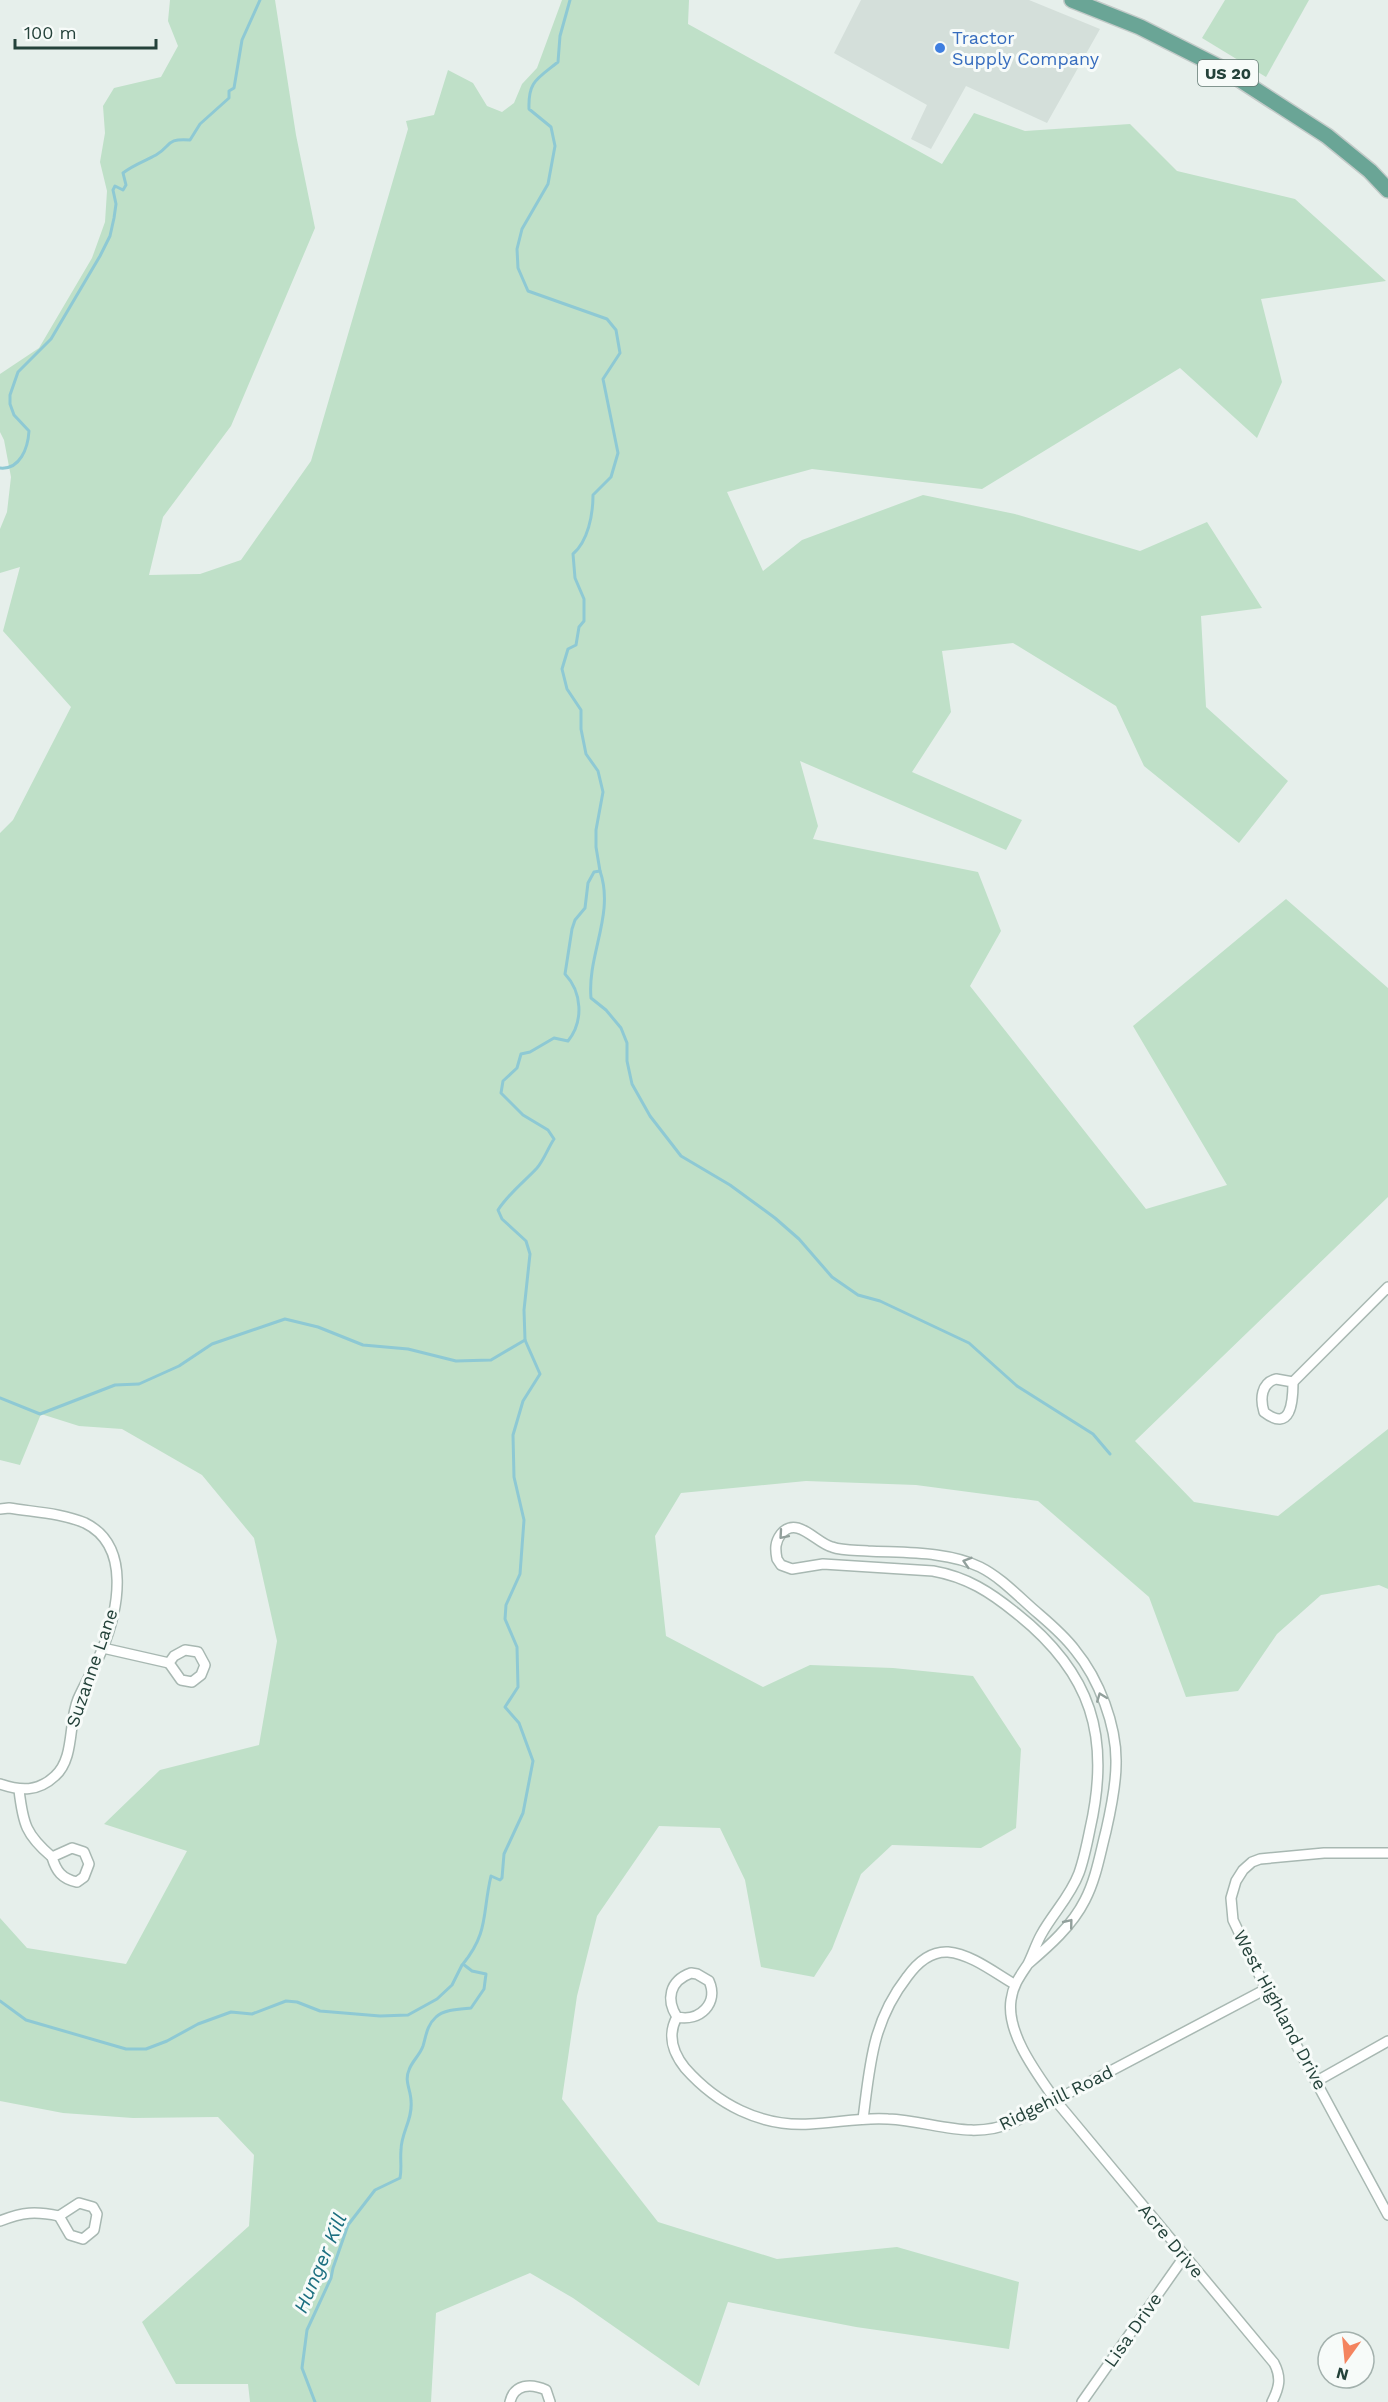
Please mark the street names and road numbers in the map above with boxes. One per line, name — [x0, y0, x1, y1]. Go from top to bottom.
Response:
road number: US 20 — [1198, 60, 1258, 86]
street label: Suzanne Lane — [61, 1606, 122, 1730]
street label: West Highland Drive — [1229, 1926, 1331, 2093]
street label: Ridgehill Road — [995, 2061, 1116, 2134]
street label: Acre Drive — [1134, 2199, 1208, 2282]
street label: Lisa Drive — [1099, 2289, 1166, 2371]

